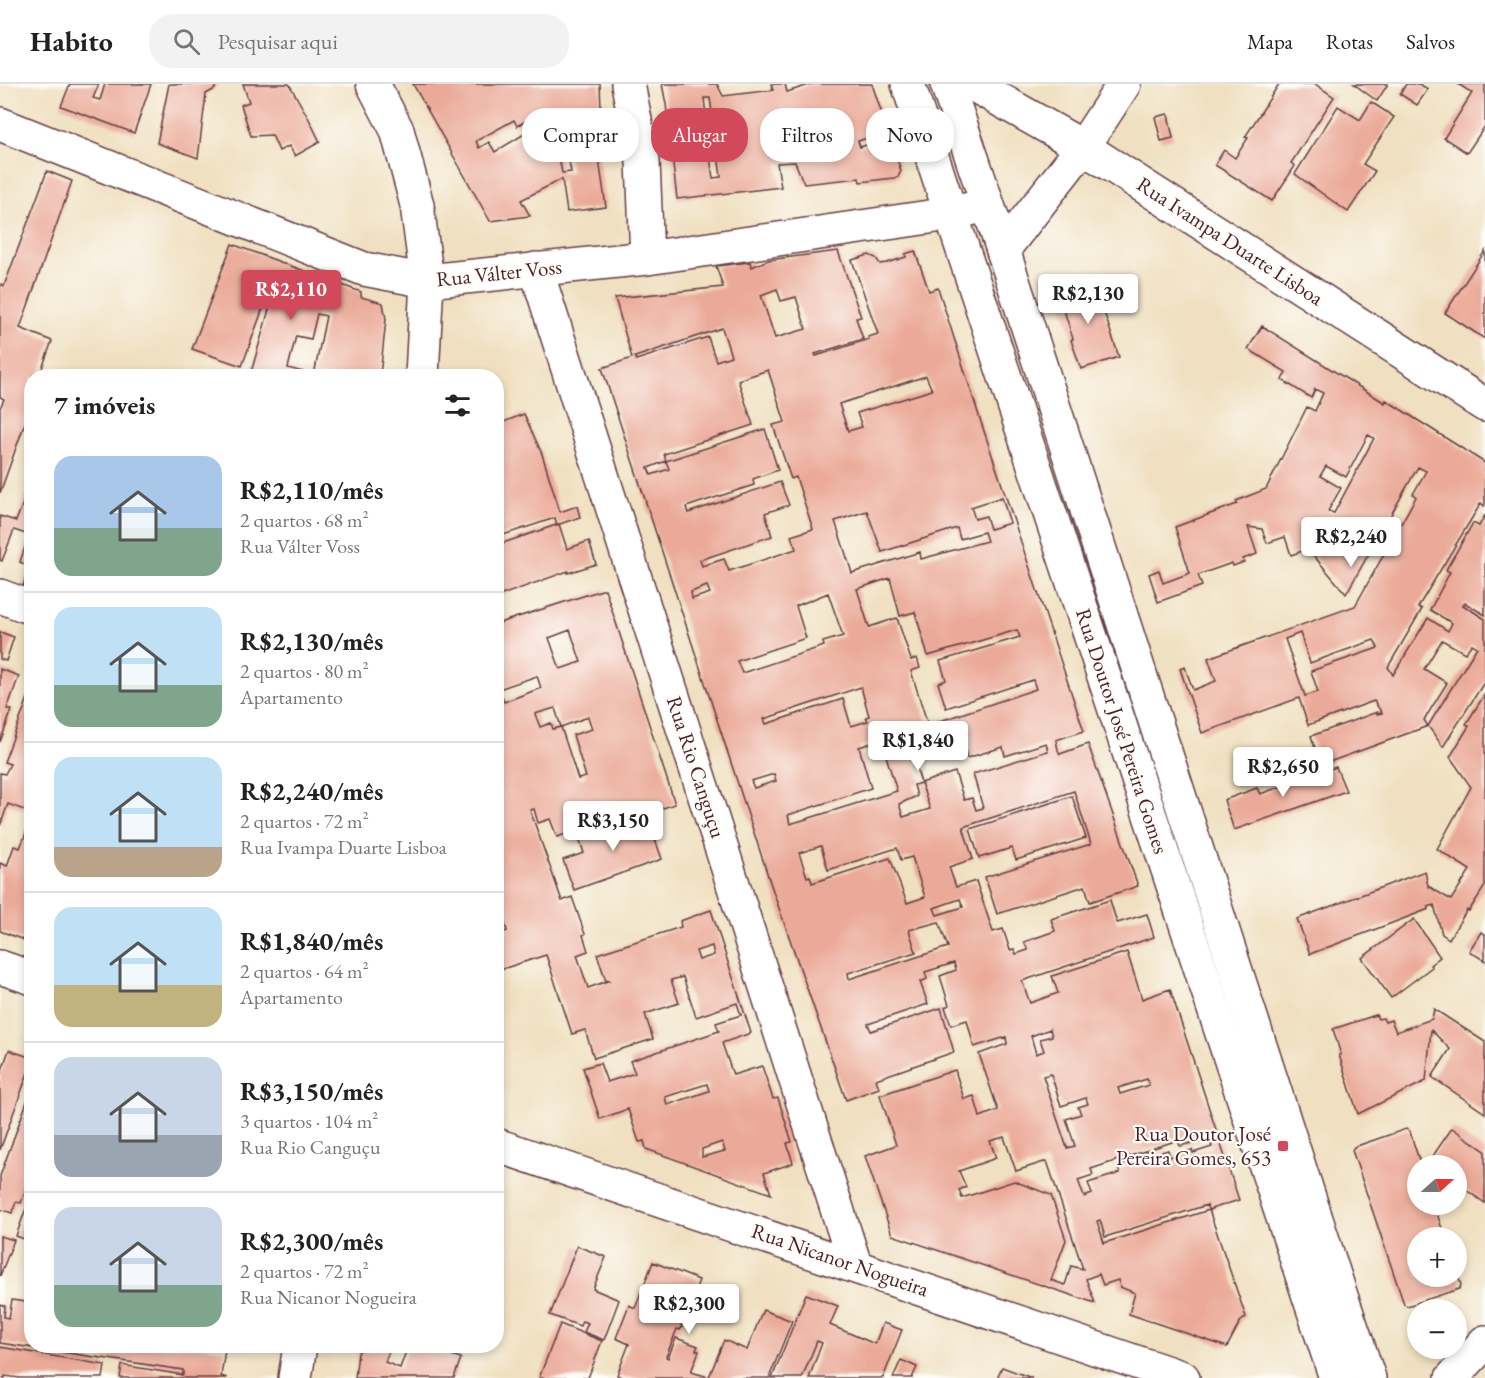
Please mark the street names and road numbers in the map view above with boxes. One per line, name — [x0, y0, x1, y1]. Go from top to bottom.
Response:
street label: Rua Ivampa Duarte Lisboa — [1132, 170, 1329, 311]
street label: Rua Válter Voss — [435, 252, 563, 293]
street label: Rua Doutor José Pereira Gomes — [1070, 605, 1175, 857]
street label: Rua Rio Canguçu — [661, 693, 732, 841]
street label: Rua Nicanor Nogueira — [748, 1217, 933, 1303]

